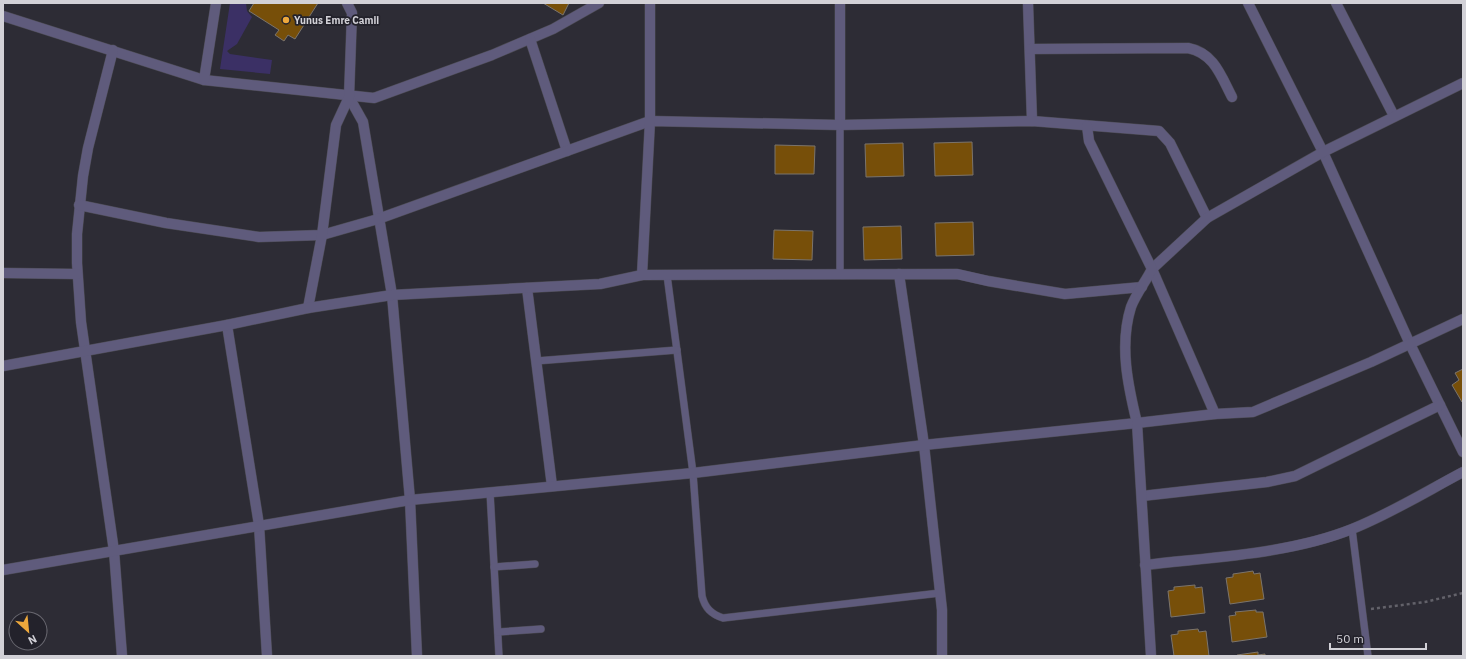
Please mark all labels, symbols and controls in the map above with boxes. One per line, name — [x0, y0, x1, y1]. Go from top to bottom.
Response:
place label: Yunus Emre Camii — [294, 14, 379, 27]
marker: Yunus Emre Camii — [281, 15, 291, 25]
north arrow — [8, 611, 48, 651]
scale bar — [1330, 625, 1426, 651]
text: 50 m — [1336, 631, 1364, 646]
text: N — [26, 632, 39, 648]

